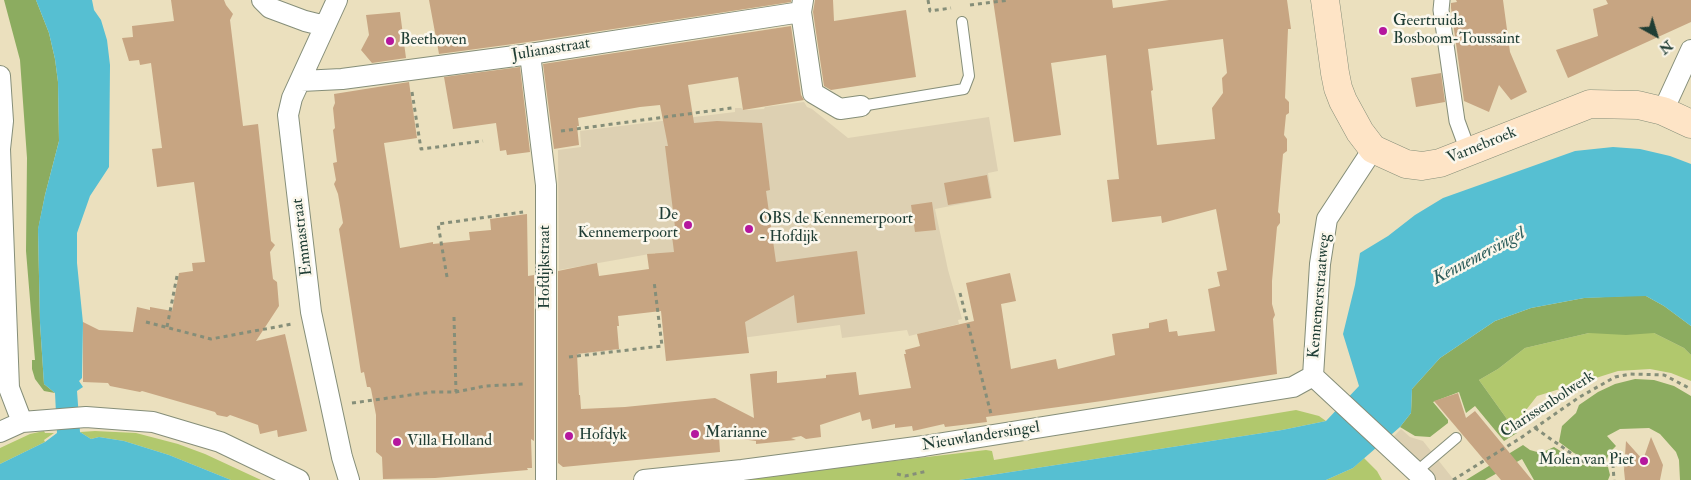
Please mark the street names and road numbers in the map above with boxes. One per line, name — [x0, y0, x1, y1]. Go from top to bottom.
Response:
street label: Julianastraat — [510, 34, 592, 66]
street label: Varnebroek — [1444, 123, 1520, 169]
street label: Emmastraat — [289, 197, 317, 277]
street label: Hofdijkstraat — [536, 225, 556, 309]
street label: Kennemerstraatweg — [1305, 233, 1335, 359]
street label: Clarissenbolwerk — [1498, 368, 1598, 442]
street label: Nieuwlandersingel — [921, 418, 1041, 456]

